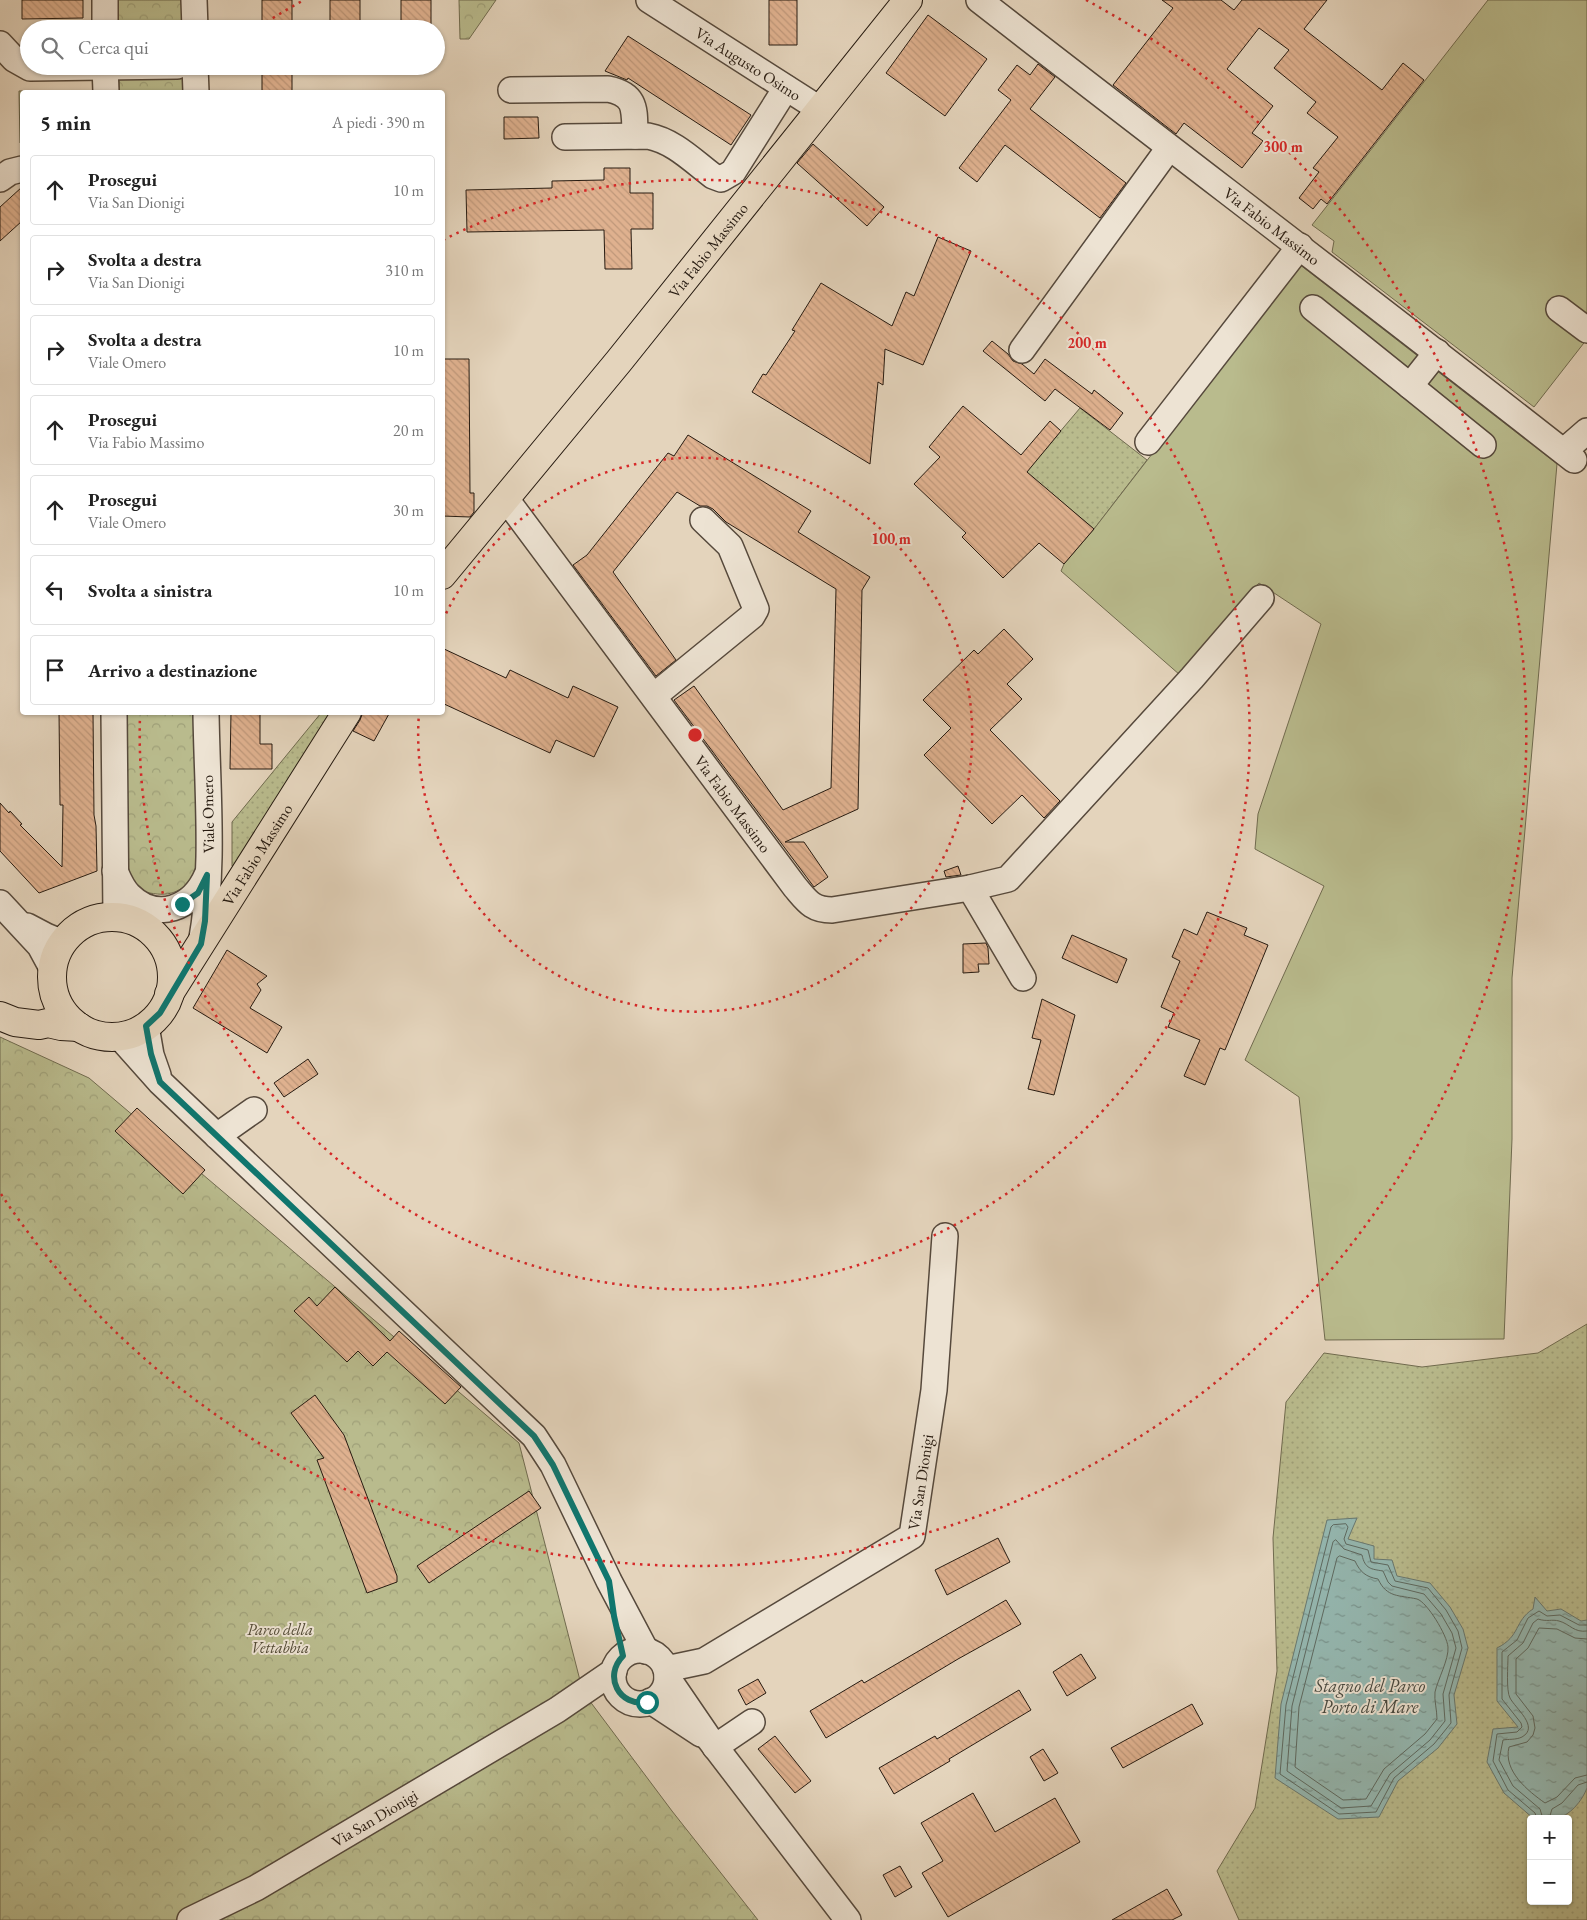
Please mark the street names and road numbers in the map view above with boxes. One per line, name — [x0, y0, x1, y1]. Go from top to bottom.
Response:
street label: Via Augusto Osimo — [691, 22, 805, 105]
street label: Via Fabio Massimo — [1219, 182, 1325, 270]
street label: Via Fabio Massimo — [663, 198, 753, 302]
street label: Via Fabio Massimo — [690, 751, 776, 857]
street label: Viale Omero — [197, 775, 219, 853]
street label: Via Fabio Massimo — [217, 800, 297, 909]
street label: Via San Dionigi — [903, 1433, 938, 1531]
street label: Via San Dionigi — [328, 1784, 421, 1852]

